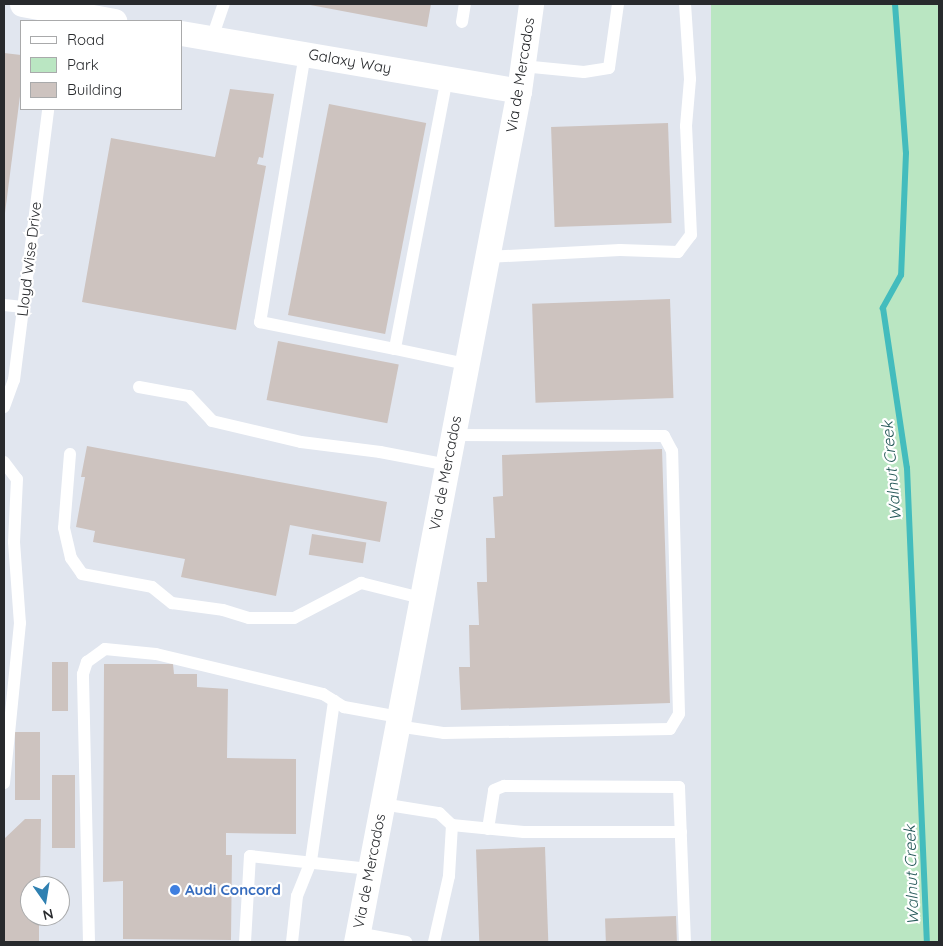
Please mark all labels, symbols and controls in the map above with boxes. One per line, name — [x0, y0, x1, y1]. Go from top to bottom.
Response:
street label: Via de Mercados — [502, 16, 538, 134]
legend — [20, 20, 182, 110]
text: Road — [67, 30, 104, 49]
street label: Galaxy Way — [307, 45, 393, 77]
text: Park — [67, 55, 99, 74]
text: Building — [67, 80, 122, 99]
street label: Lloyd Wise Drive — [13, 201, 45, 317]
street label: Via de Mercados — [425, 414, 465, 532]
water label: Walnut Creek — [877, 420, 905, 522]
street label: Via de Mercados — [349, 812, 389, 930]
water label: Walnut Creek — [900, 825, 922, 925]
north arrow — [20, 876, 70, 926]
place label: Audi Concord — [185, 881, 281, 899]
marker: Audi Concord — [169, 884, 181, 896]
text: N — [41, 905, 55, 925]

